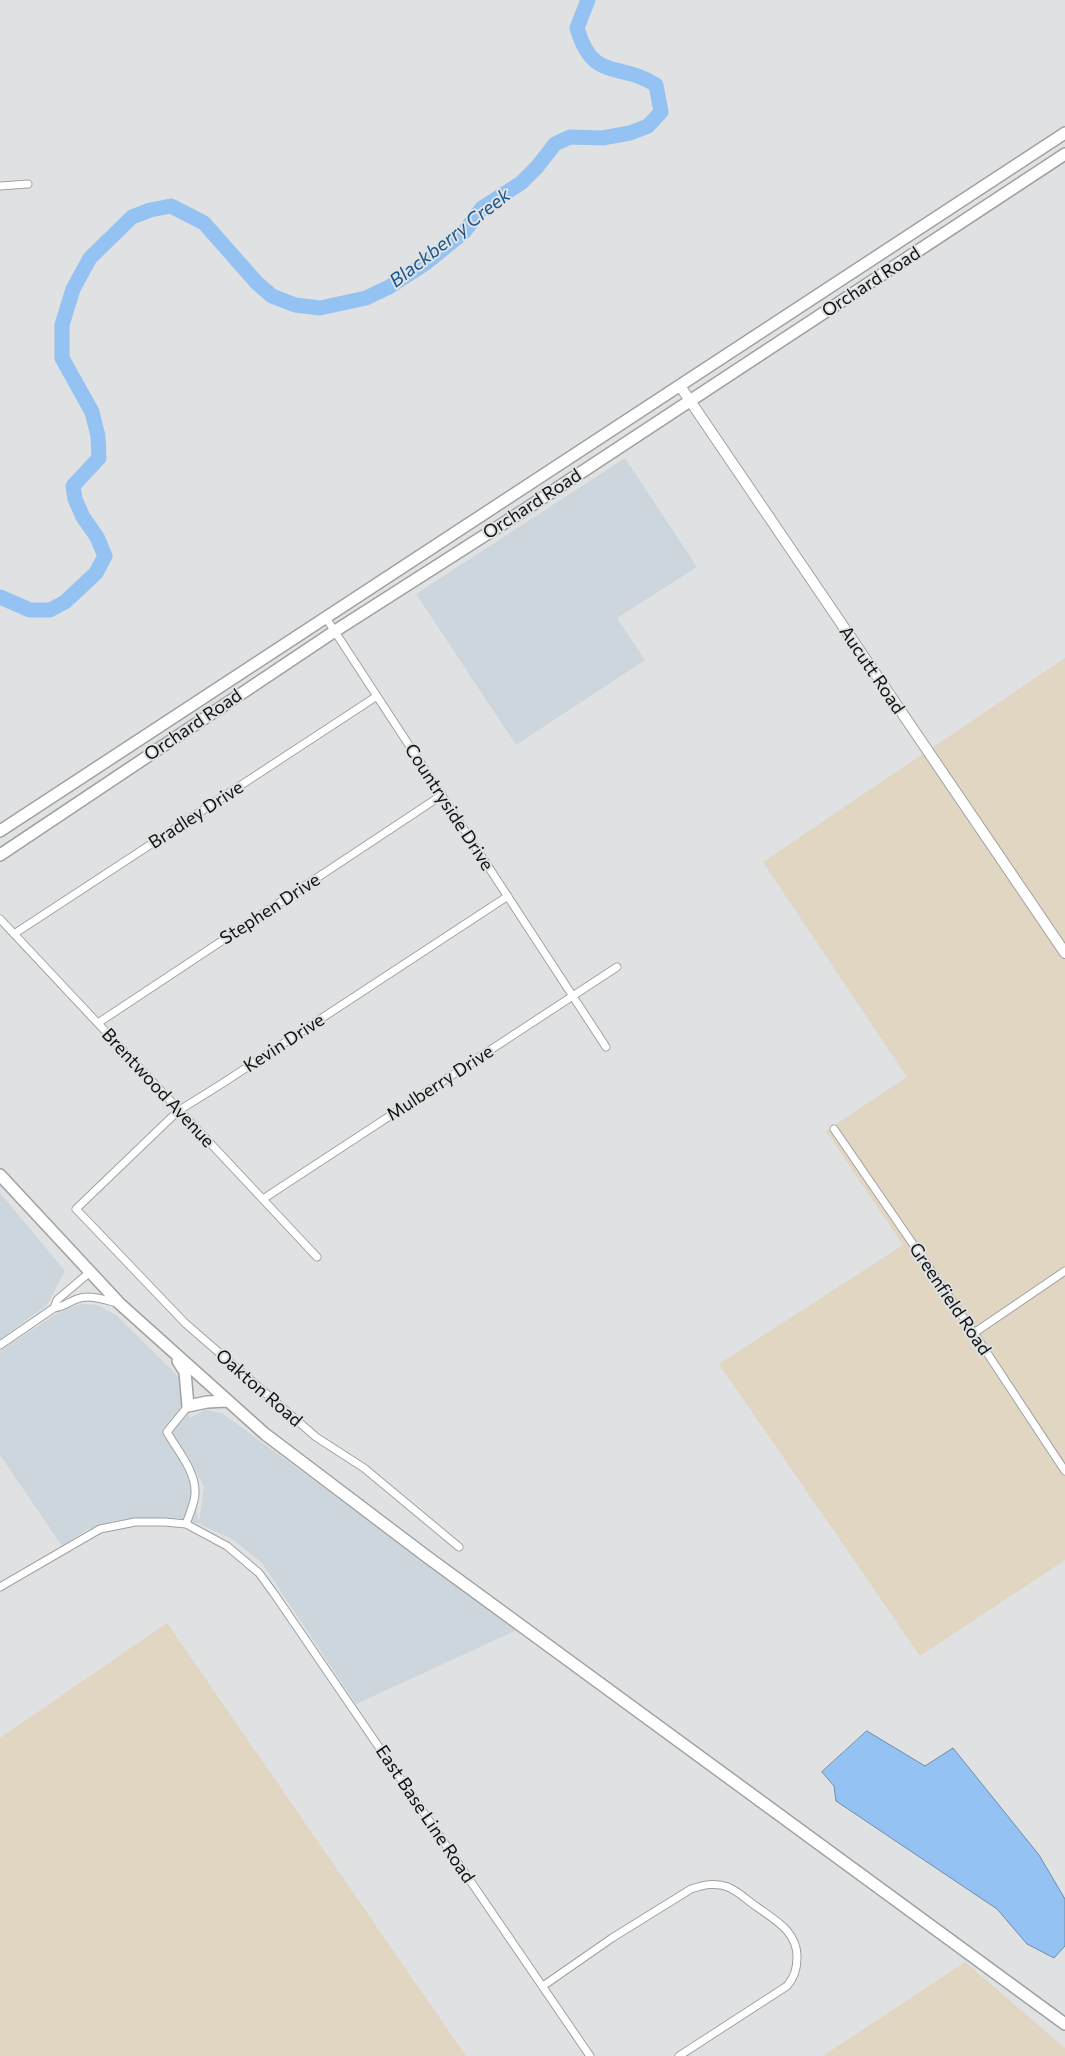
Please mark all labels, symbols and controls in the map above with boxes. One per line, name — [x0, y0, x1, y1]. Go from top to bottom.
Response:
water label: Blackberry Creek — [385, 184, 515, 292]
street label: Orchard Road — [818, 242, 924, 322]
street label: Orchard Road — [479, 464, 585, 544]
street label: Aucutt Road — [835, 622, 909, 718]
street label: Orchard Road — [140, 684, 246, 766]
street label: Countryside Drive — [400, 740, 498, 874]
street label: Bradley Drive — [145, 776, 247, 854]
street label: Stephen Drive — [216, 869, 324, 949]
street label: Kevin Drive — [240, 1009, 328, 1077]
street label: Brentwood Avenue — [97, 1024, 219, 1152]
street label: Mulberry Drive — [383, 1041, 497, 1125]
street label: Greenfield Road — [904, 1239, 996, 1359]
street label: Oakton Road — [211, 1345, 307, 1431]
street label: East Base Line Road — [371, 1741, 479, 1887]

